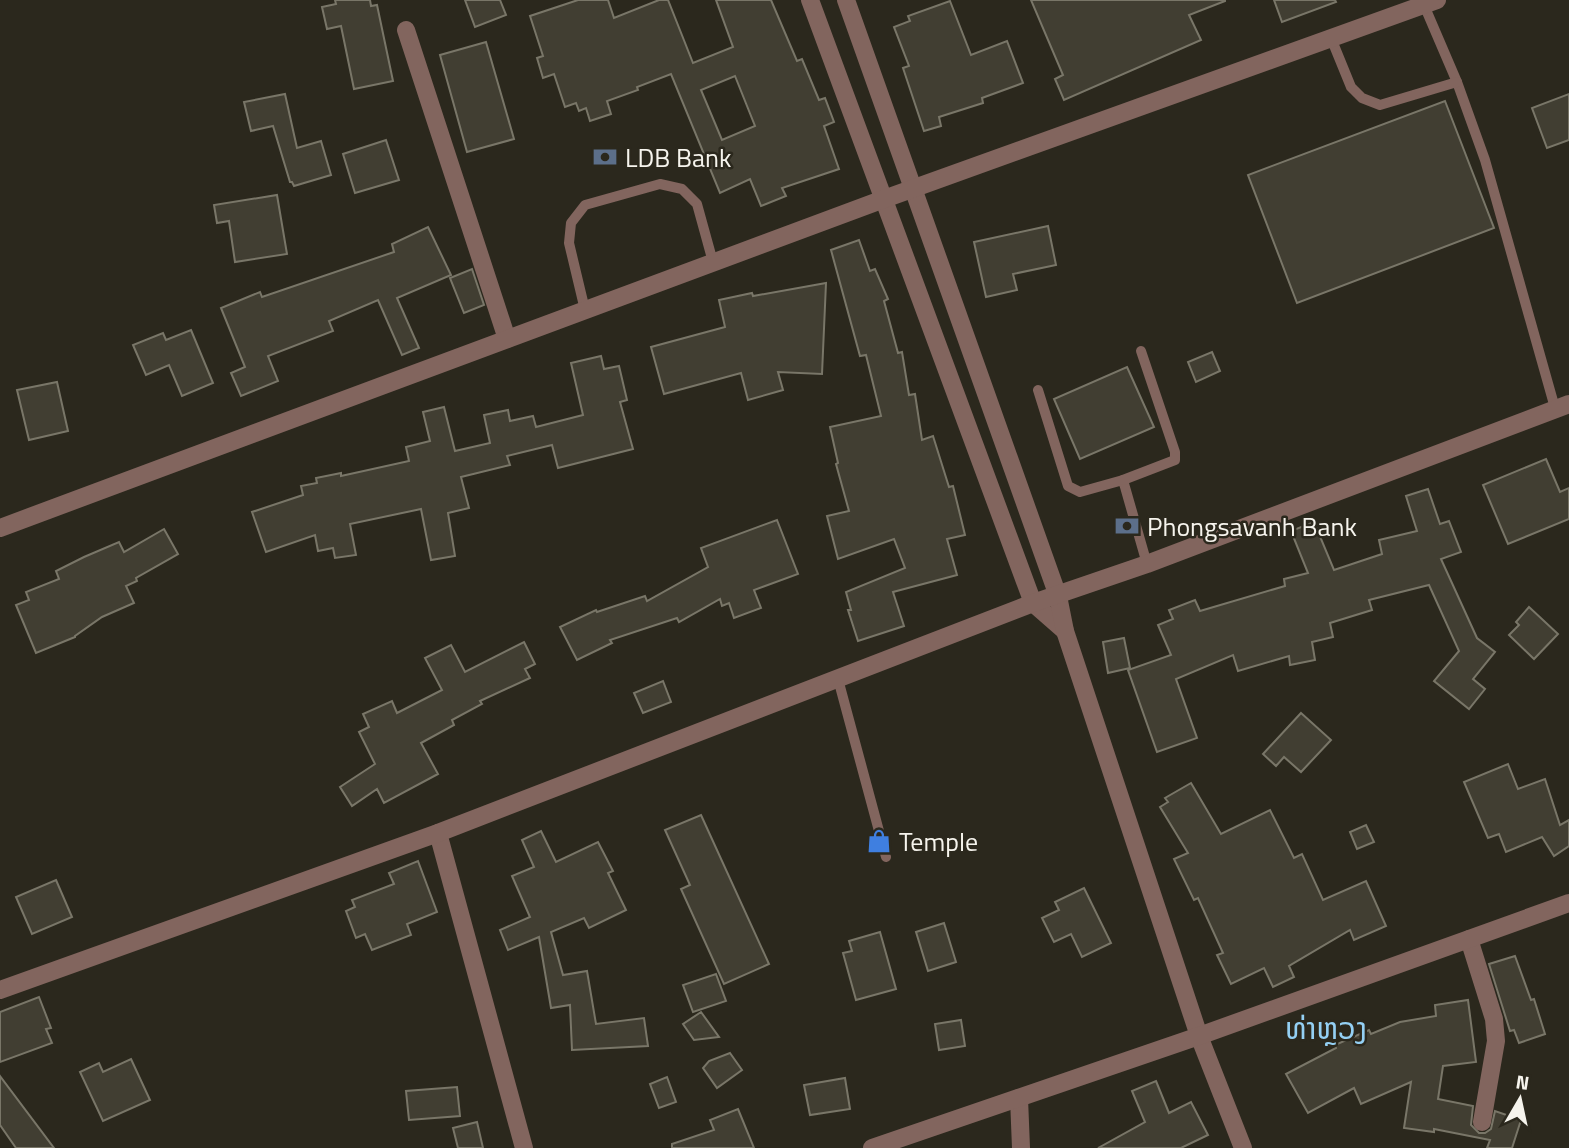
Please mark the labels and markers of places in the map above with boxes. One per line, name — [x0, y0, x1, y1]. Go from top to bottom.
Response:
place label: LDB Bank — [625, 138, 731, 177]
bank icon: LDB Bank — [591, 143, 619, 171]
place label: Phongsavanh Bank — [1147, 507, 1357, 546]
bank icon: Phongsavanh Bank — [1113, 512, 1141, 540]
place label: Temple — [899, 822, 978, 861]
shop icon: Temple — [865, 827, 893, 855]

